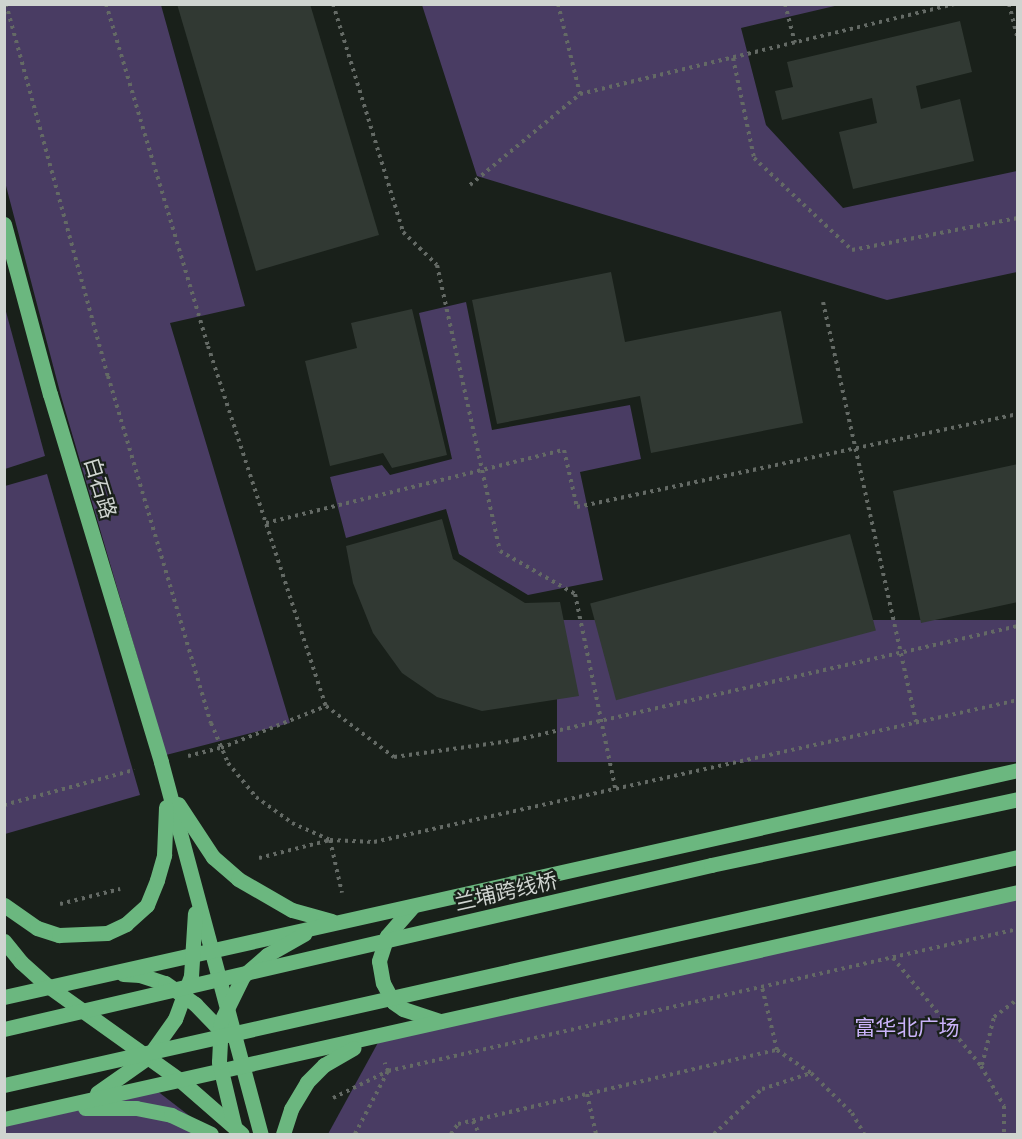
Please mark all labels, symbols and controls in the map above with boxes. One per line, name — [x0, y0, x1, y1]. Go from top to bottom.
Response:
street label: 白石路 — [79, 454, 121, 522]
street label: 兰埔跨线桥 — [452, 868, 560, 916]
park label: 富华北广场 — [855, 1015, 959, 1041]

